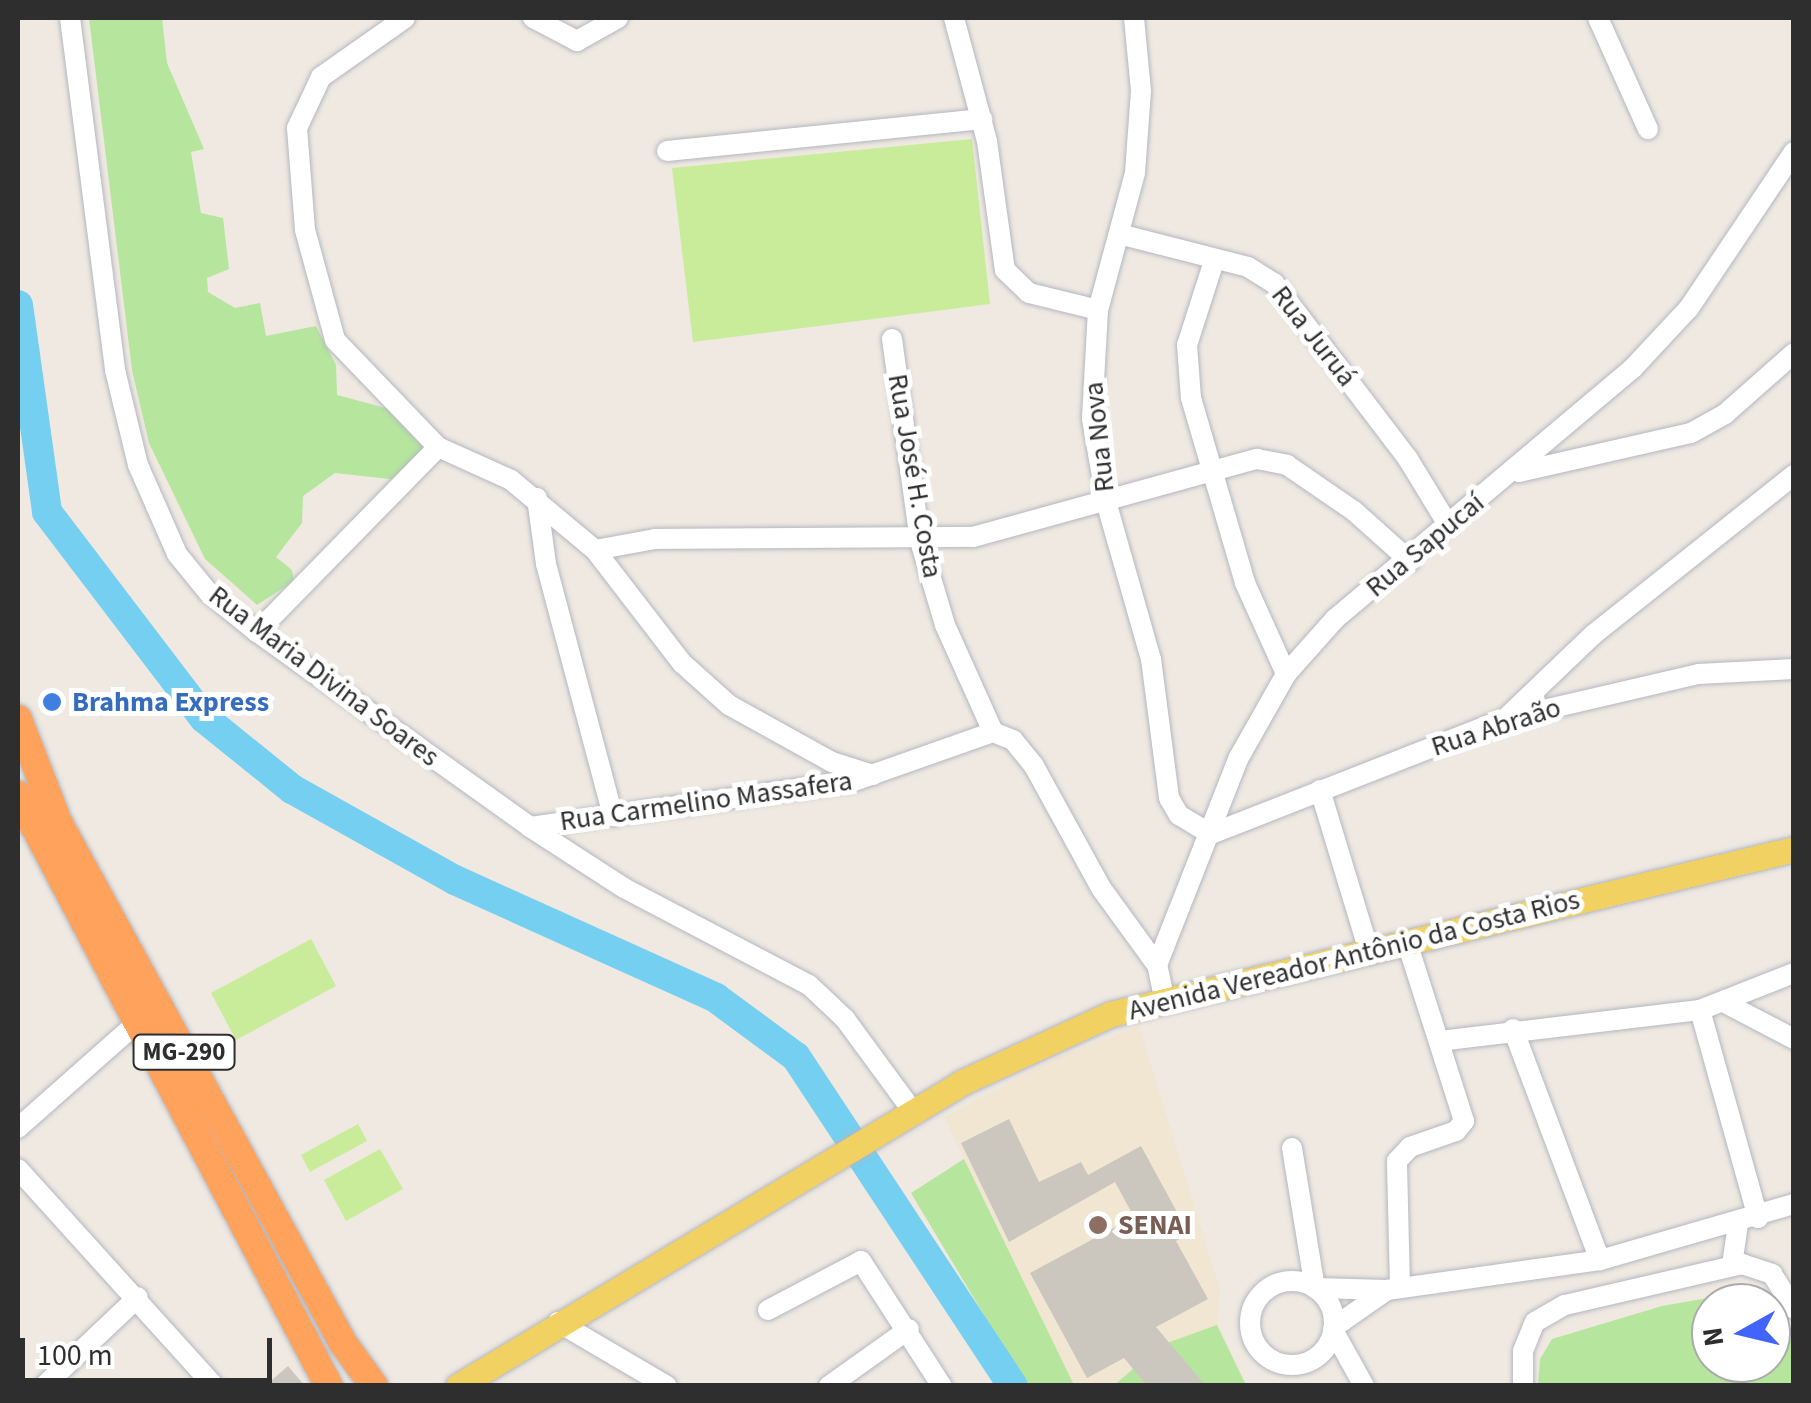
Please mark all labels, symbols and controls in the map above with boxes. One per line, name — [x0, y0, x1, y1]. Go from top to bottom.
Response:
street label: Rua Juruá — [1264, 279, 1364, 393]
street label: Rua José H. Costa — [881, 371, 949, 581]
street label: Rua Nova — [1077, 380, 1121, 494]
street label: Rua Sapucaí — [1359, 486, 1491, 604]
street label: Rua Maria Divina Soares — [202, 578, 446, 774]
place label: Brahma Express — [72, 685, 269, 719]
street label: Rua Abraão — [1427, 690, 1565, 764]
marker: Brahma Express — [41, 691, 63, 713]
street label: Rua Carmelino Massafera — [558, 764, 854, 838]
street label: Avenida Vereador Antônio da Costa Rios — [1125, 883, 1583, 1027]
road number: MG-290 — [132, 1032, 236, 1072]
place label: SENAI — [1118, 1208, 1192, 1242]
marker: SENAI — [1087, 1214, 1109, 1236]
north arrow — [1691, 1283, 1791, 1383]
scale bar — [25, 1318, 278, 1380]
text: N — [1692, 1325, 1734, 1349]
text: 100 m — [37, 1334, 113, 1377]

